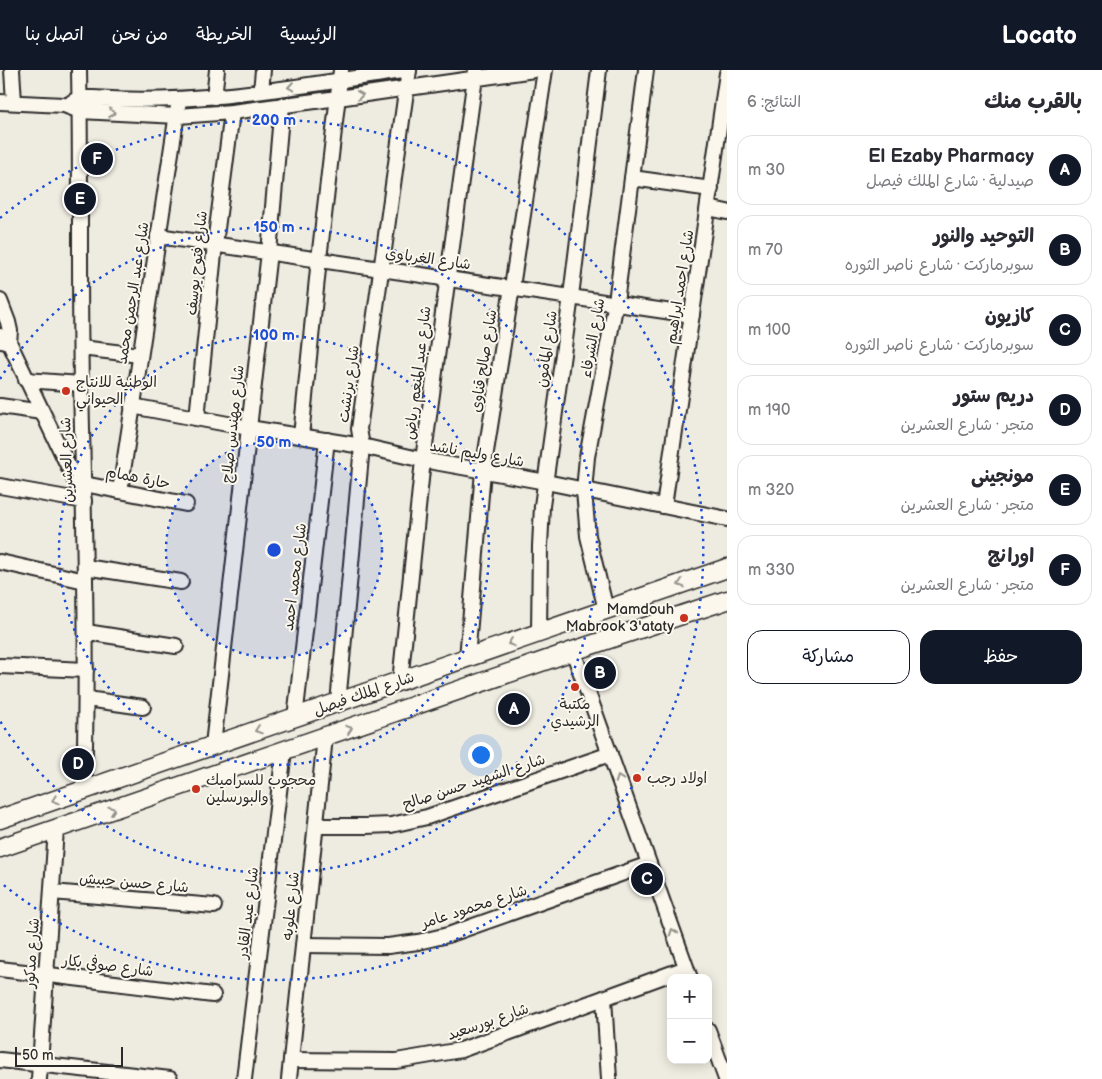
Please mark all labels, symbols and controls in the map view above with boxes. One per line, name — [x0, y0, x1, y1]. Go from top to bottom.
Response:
text: Locato — [1002, 21, 1077, 50]
text: اتصل بنا — [25, 24, 84, 45]
text: من نحن — [112, 24, 168, 45]
text: الخريطة — [196, 24, 252, 45]
text: الرئيسية — [280, 24, 337, 45]
one-way arrow — [287, 81, 296, 91]
text: بالقرب منك — [984, 89, 1082, 114]
one-way arrow — [357, 90, 365, 101]
text: النتائج: 6 — [747, 93, 801, 112]
one-way arrow — [108, 108, 116, 119]
text: 200 m — [252, 111, 296, 130]
pin: F — [81, 140, 113, 178]
text: El Ezaby Pharmacy — [868, 145, 1034, 168]
text: 30 m — [748, 161, 785, 180]
text: A — [1060, 161, 1070, 180]
text: صيدلية · شارع الملك فيصل — [866, 172, 1034, 191]
pin: E — [64, 180, 96, 218]
street label: شارع فتوح يوسف — [182, 210, 212, 316]
text: 150 m — [253, 218, 295, 237]
street label: شارع عبد الرحمن محمد — [112, 221, 154, 365]
text: التوحيد والنور — [933, 225, 1034, 248]
street label: شارع احمد ابراهيم — [662, 228, 700, 346]
text: 70 m — [748, 241, 783, 260]
text: B — [1059, 241, 1071, 260]
street label: شارع الغرباوى — [384, 244, 472, 274]
text: سوبرماركت · شارع ناصر الثوره — [845, 256, 1034, 275]
street label: شارع الشرفاء — [577, 297, 609, 379]
street label: شارع عبد المنعم رياض — [400, 305, 438, 441]
text: كازيون — [985, 305, 1034, 328]
street label: شارع صالح قناوى — [466, 308, 502, 414]
street label: شارع المأمون — [532, 309, 562, 389]
text: 100 m — [748, 321, 791, 340]
text: C — [1059, 321, 1071, 340]
text: 100 m — [253, 326, 295, 345]
text: سوبرماركت · شارع ناصر الثوره — [845, 336, 1034, 355]
street label: شارع برنشت — [334, 344, 364, 424]
street label: شارع مهندس صلاح — [217, 364, 249, 484]
place label: الوطنية للانتاج الحيواني — [76, 373, 157, 412]
marker: الوطنية للانتاج الحيواني — [60, 385, 72, 397]
text: دريم ستور — [954, 385, 1034, 408]
text: 190 m — [748, 401, 790, 420]
text: D — [1059, 401, 1071, 420]
text: متجر · شارع العشرين — [901, 416, 1034, 435]
street label: شارع العشرين — [56, 417, 78, 503]
text: 50 m — [257, 433, 292, 452]
street label: شارع وليم ناشد — [428, 436, 526, 474]
street label: حارة همام — [104, 462, 172, 495]
text: مونجينى — [971, 465, 1034, 488]
text: 320 m — [748, 481, 794, 500]
text: E — [1060, 481, 1070, 500]
text: متجر · شارع العشرين — [901, 496, 1034, 515]
street label: شارع محمد احمد — [279, 522, 311, 632]
centre of rings — [265, 541, 283, 559]
text: اورانج — [988, 545, 1034, 568]
text: 330 m — [748, 561, 795, 580]
text: F — [1060, 561, 1070, 580]
text: متجر · شارع العشرين — [901, 576, 1034, 595]
one-way arrow — [677, 578, 686, 588]
place label: Mamdouh Mabrook 3'ataty — [566, 600, 674, 636]
marker: Mamdouh Mabrook 3'ataty — [678, 612, 690, 624]
button: مشاركة — [747, 630, 910, 684]
button: حفظ — [920, 630, 1082, 684]
one-way arrow — [507, 637, 516, 647]
pin: B — [584, 654, 616, 692]
street label: شارع الملك فيصل — [311, 668, 417, 720]
marker: مكتبة الرشيدي — [569, 681, 581, 693]
pin: A — [498, 690, 530, 728]
place label: مكتبة الرشيدي — [550, 695, 600, 732]
one-way arrow — [254, 724, 263, 734]
one-way arrow — [344, 724, 353, 734]
your location — [468, 742, 494, 768]
pin: D — [62, 745, 94, 783]
street label: شارع الشهيد حسن صالح — [400, 750, 548, 814]
place label: اولاد رجب — [647, 769, 707, 788]
place label: محجوب للسراميك والبورسلين — [206, 771, 316, 807]
marker: اولاد رجب — [631, 772, 643, 784]
one-way arrow — [615, 775, 625, 784]
marker: محجوب للسراميك والبورسلين — [190, 783, 202, 795]
one-way arrow — [51, 794, 59, 804]
one-way arrow — [108, 805, 116, 815]
pin: C — [631, 860, 663, 898]
street label: شارع عبد القادر — [233, 866, 263, 961]
street label: شارع حسن حبيش — [79, 869, 189, 897]
street label: شارع علوبه — [278, 871, 304, 941]
street label: شارع محمود عامر — [417, 881, 530, 934]
street label: شارع مدكور — [20, 917, 44, 990]
one-way arrow — [669, 928, 679, 937]
street label: شارع صوفي بكار — [60, 950, 155, 981]
map controls — [667, 974, 712, 1064]
button: + — [667, 974, 712, 1019]
street label: شارع بورسعيد — [445, 999, 531, 1045]
button: − — [667, 1019, 712, 1064]
scale bar — [15, 1044, 122, 1067]
text: 50 m — [22, 1047, 54, 1064]

